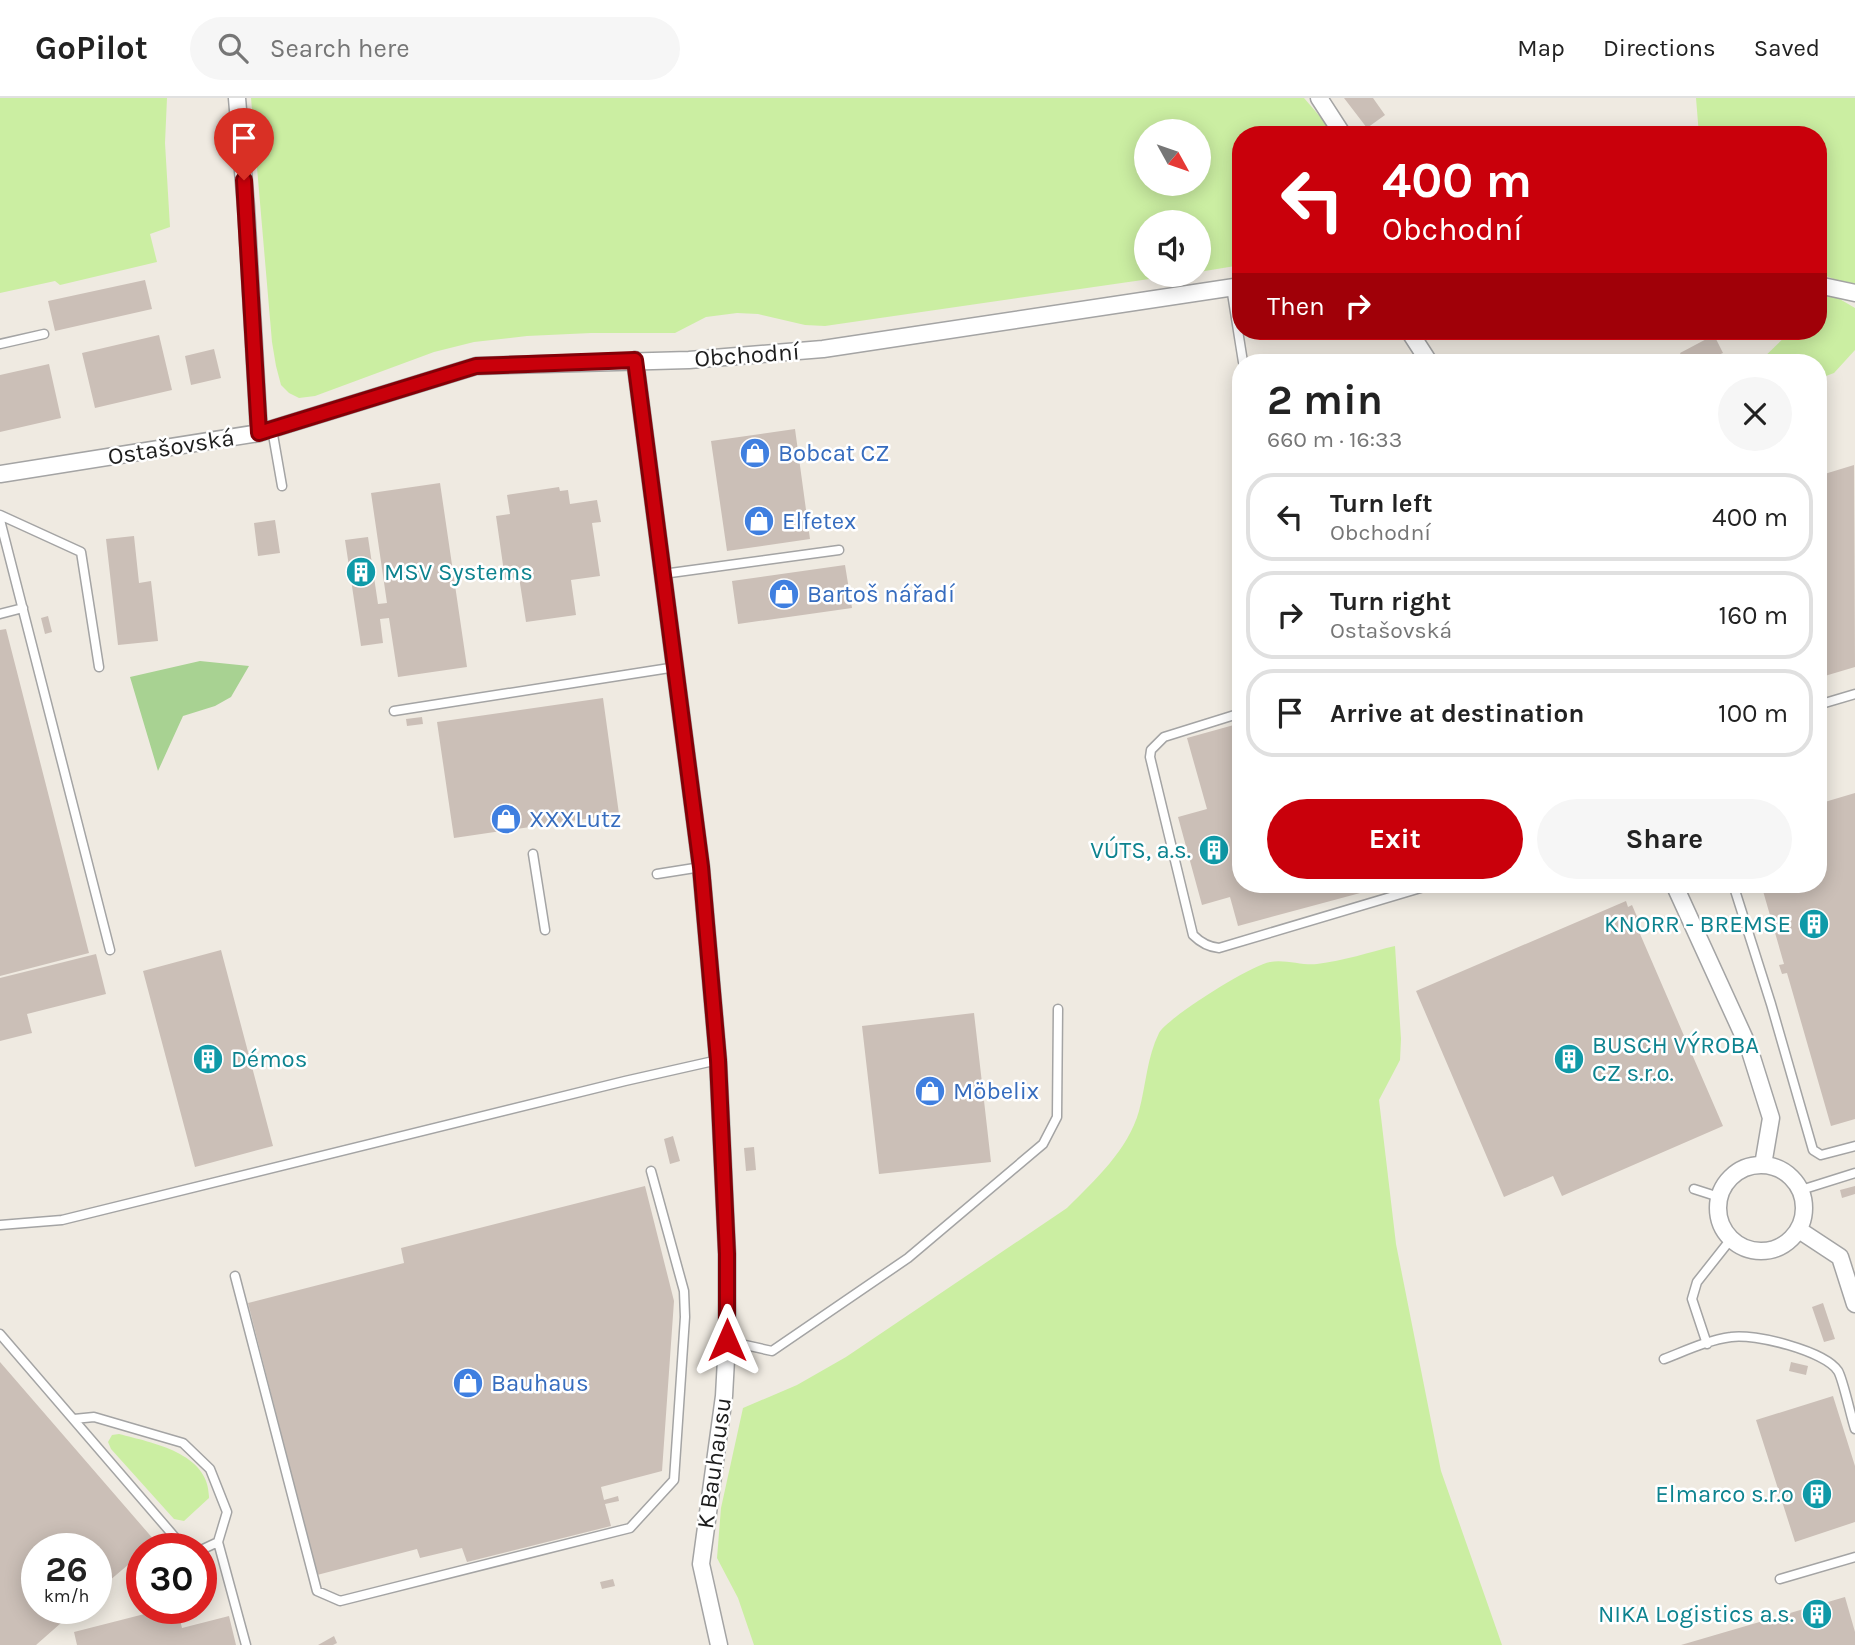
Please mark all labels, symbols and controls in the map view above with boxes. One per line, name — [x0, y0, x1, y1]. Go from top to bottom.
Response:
search box — [190, 17, 680, 80]
text: GoPilot — [35, 29, 148, 67]
icon: search — [214, 29, 252, 67]
text: Search here — [270, 33, 410, 64]
text: Map — [1517, 34, 1565, 62]
text: Directions — [1603, 34, 1716, 62]
text: Saved — [1754, 34, 1820, 62]
pin — [214, 108, 274, 180]
icon: arrive — [225, 119, 263, 157]
north arrow — [1134, 119, 1211, 196]
map controls — [1134, 119, 1211, 287]
text: 400 m — [1382, 152, 1532, 209]
icon: left — [1267, 154, 1358, 245]
button: sound — [1134, 210, 1211, 287]
text: Obchodní — [1382, 211, 1523, 248]
icon: right — [1339, 287, 1377, 325]
text: Then — [1267, 291, 1325, 322]
street label: Obchodní — [693, 337, 801, 373]
text: 2 min — [1267, 375, 1383, 425]
button: close — [1718, 377, 1792, 451]
street label: Ostašovská — [106, 423, 236, 471]
text: 660 m · 16:33 — [1267, 426, 1402, 453]
shop icon: Bobcat CZ — [738, 436, 772, 470]
place label: Bobcat CZ — [778, 439, 889, 467]
text: Turn left — [1330, 488, 1432, 519]
icon: left — [1271, 498, 1309, 536]
text: 400 m — [1712, 502, 1788, 533]
shop icon: Elfetex — [742, 504, 776, 538]
place label: Elfetex — [782, 507, 856, 535]
text: Obchodní — [1330, 519, 1431, 546]
building icon: MSV Systems — [344, 555, 378, 589]
place label: MSV Systems — [384, 558, 533, 586]
shop icon: Bartoš nářadí — [767, 577, 801, 611]
place label: Bartoš nářadí — [807, 580, 956, 608]
text: Turn right — [1330, 586, 1451, 617]
icon: right — [1271, 596, 1309, 634]
text: 160 m — [1719, 600, 1788, 631]
text: Ostašovská — [1330, 617, 1452, 644]
icon: arrive — [1271, 694, 1309, 732]
text: Arrive at destination — [1330, 698, 1584, 729]
text: 100 m — [1718, 698, 1788, 729]
button: Exit — [1267, 799, 1523, 879]
button: Share — [1537, 799, 1792, 879]
shop icon: XXXLutz — [489, 802, 523, 836]
place label: XXXLutz — [529, 805, 621, 833]
building icon: VÚTS, a.s. — [1197, 833, 1231, 867]
place label: VÚTS, a.s. — [1090, 835, 1191, 864]
building icon: KNORR - BREMSE — [1797, 907, 1831, 941]
place label: KNORR - BREMSE — [1604, 910, 1791, 938]
place label: BUSCH VÝROBA CZ s.r.o. — [1592, 1030, 1759, 1087]
building icon: Démos — [191, 1042, 225, 1076]
building icon: BUSCH VÝROBA CZ s.r.o. — [1552, 1042, 1586, 1076]
place label: Démos — [231, 1045, 307, 1073]
shop icon: Möbelix — [913, 1074, 947, 1108]
place label: Möbelix — [953, 1077, 1039, 1105]
position arrow — [690, 1303, 764, 1377]
shop icon: Bauhaus — [451, 1366, 485, 1400]
place label: Bauhaus — [491, 1369, 589, 1397]
street label: K Bauhausu — [691, 1396, 737, 1530]
building icon: Elmarco s.r.o — [1800, 1477, 1834, 1511]
place label: Elmarco s.r.o — [1655, 1480, 1794, 1508]
speed limit sign: 30 — [126, 1533, 217, 1624]
text: 26 — [45, 1549, 88, 1590]
text: km/h — [44, 1585, 89, 1607]
building icon: NIKA Logistics a.s. — [1800, 1597, 1834, 1631]
place label: NIKA Logistics a.s. — [1598, 1600, 1794, 1628]

